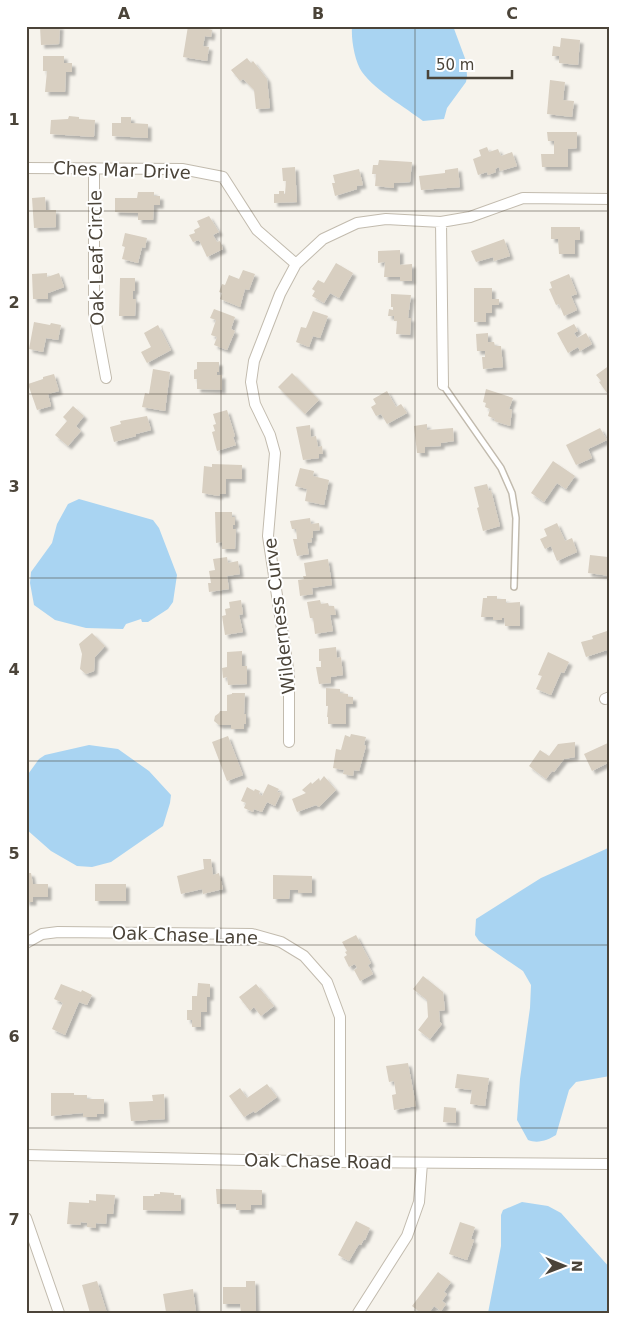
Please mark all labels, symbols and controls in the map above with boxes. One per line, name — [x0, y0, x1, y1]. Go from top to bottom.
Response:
text: A — [118, 4, 131, 23]
text: B — [312, 4, 324, 23]
text: C — [506, 4, 518, 23]
scale bar — [428, 48, 512, 80]
text: 50 m — [436, 56, 474, 74]
text: 1 — [8, 110, 20, 129]
street label: Ches Mar Drive — [53, 157, 191, 183]
street label: Oak Leaf Circle — [84, 190, 108, 326]
text: 2 — [8, 293, 20, 312]
text: 3 — [8, 477, 20, 496]
street label: Wilderness Curve — [259, 537, 299, 695]
text: 4 — [8, 660, 20, 679]
text: 5 — [8, 844, 20, 863]
street label: Oak Chase Lane — [112, 922, 258, 948]
text: 6 — [8, 1027, 20, 1046]
street label: Oak Chase Road — [244, 1149, 392, 1173]
text: 7 — [8, 1210, 20, 1229]
north arrow — [538, 1242, 588, 1292]
text: N — [569, 1260, 585, 1272]

